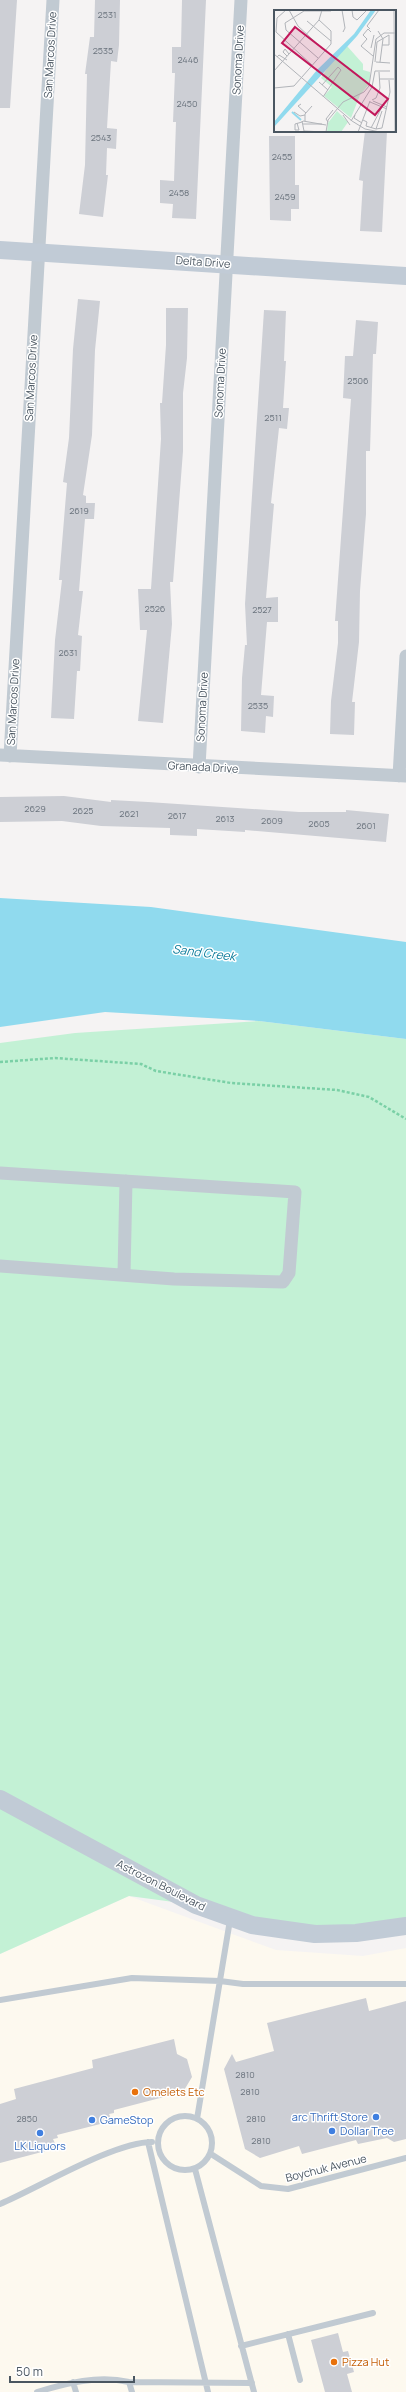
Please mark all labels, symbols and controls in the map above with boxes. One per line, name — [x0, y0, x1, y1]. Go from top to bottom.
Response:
house number: 2531 — [98, 8, 116, 21]
inset map — [274, 10, 396, 132]
street label: San Marcos Drive — [40, 11, 59, 99]
street label: Sonoma Drive — [228, 24, 247, 95]
house number: 2535 — [93, 44, 113, 57]
house number: 2446 — [177, 53, 199, 66]
house number: 2450 — [177, 97, 197, 110]
house number: 2543 — [91, 131, 111, 144]
house number: 2455 — [272, 150, 292, 163]
house number: 2458 — [169, 186, 189, 199]
house number: 2459 — [274, 190, 296, 203]
street label: Delta Drive — [175, 252, 231, 271]
street label: San Marcos Drive — [21, 334, 40, 422]
street label: Sonoma Drive — [210, 347, 229, 418]
house number: 2506 — [347, 374, 369, 387]
house number: 2511 — [264, 411, 282, 424]
house number: 2619 — [69, 504, 89, 517]
house number: 2526 — [145, 602, 166, 615]
house number: 2527 — [252, 603, 272, 616]
house number: 2631 — [58, 646, 78, 659]
street label: San Marcos Drive — [3, 658, 22, 746]
street label: Sonoma Drive — [192, 671, 211, 742]
house number: 2535 — [248, 699, 268, 712]
street label: Granada Drive — [167, 757, 239, 776]
house number: 2629 — [24, 802, 46, 815]
house number: 2625 — [72, 804, 94, 817]
house number: 2621 — [119, 807, 139, 820]
house number: 2617 — [168, 809, 187, 822]
house number: 2613 — [215, 812, 235, 825]
house number: 2609 — [261, 814, 283, 827]
house number: 2605 — [308, 817, 330, 830]
house number: 2601 — [356, 819, 376, 832]
water label: Sand Creek — [172, 940, 239, 965]
street label: Astrozon Boulevard — [114, 1856, 208, 1914]
house number: 2810 — [235, 2068, 255, 2081]
place label: Omelets Etc — [143, 2084, 205, 2099]
house number: 2810 — [240, 2085, 260, 2098]
marker: Omelets Etc — [130, 2087, 140, 2097]
place label: arc Thrift Store — [292, 2109, 369, 2124]
house number: 2850 — [16, 2112, 38, 2125]
place label: GameStop — [100, 2112, 154, 2127]
house number: 2810 — [246, 2112, 266, 2125]
marker: arc Thrift Store — [371, 2112, 381, 2122]
marker: GameStop — [87, 2115, 97, 2125]
place label: Dollar Tree — [340, 2123, 395, 2138]
marker: Dollar Tree — [327, 2126, 337, 2136]
marker: LK Liquors — [35, 2128, 45, 2138]
house number: 2810 — [251, 2134, 271, 2147]
place label: LK Liquors — [14, 2138, 66, 2153]
street label: Boychuk Avenue — [284, 2150, 369, 2185]
place label: Pizza Hut — [342, 2354, 389, 2369]
marker: Pizza Hut — [329, 2357, 339, 2367]
scale bar — [10, 2358, 134, 2384]
text: 50 m — [16, 2363, 43, 2380]

